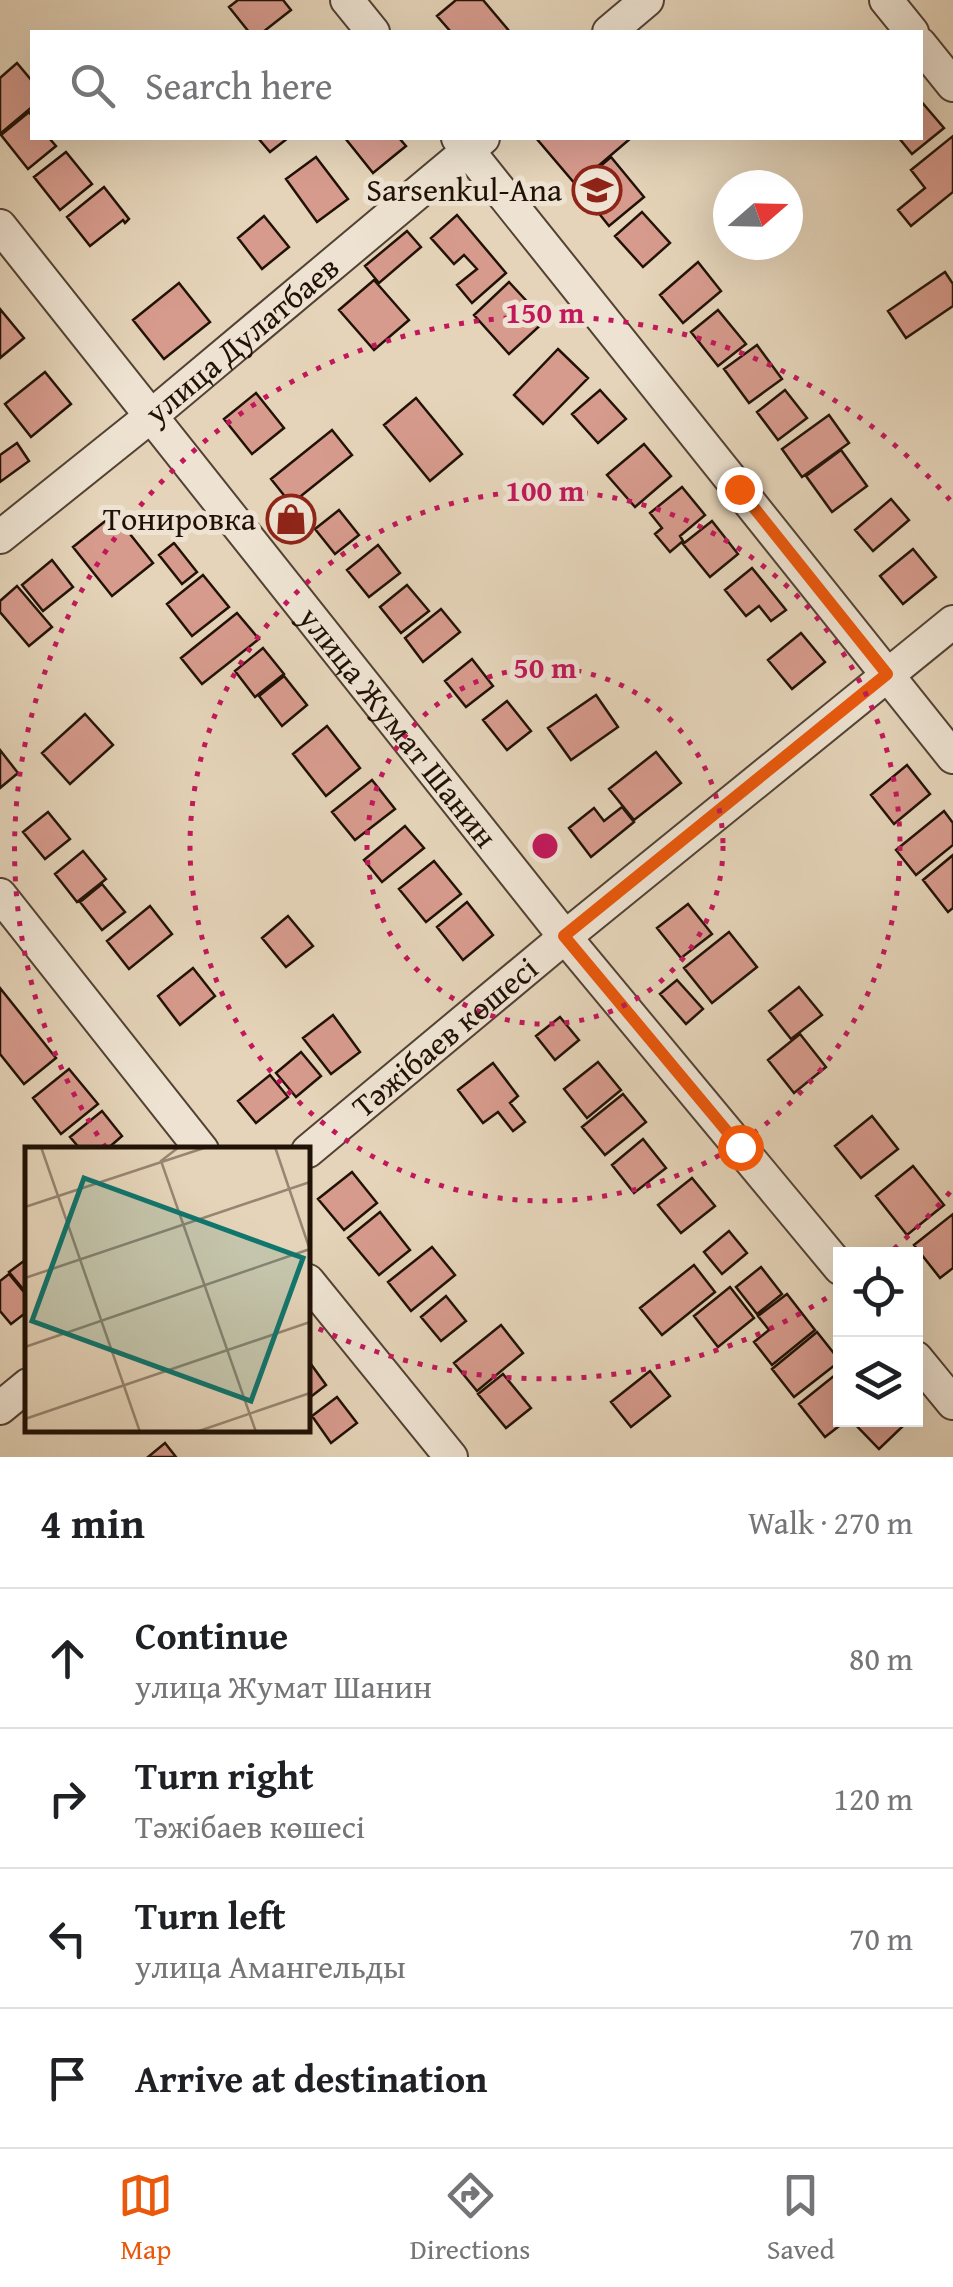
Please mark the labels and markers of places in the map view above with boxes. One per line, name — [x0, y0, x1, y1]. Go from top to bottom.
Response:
school or university icon: Sarsenkul-Ana — [571, 164, 623, 216]
place label: Sarsenkul-Ana — [366, 166, 562, 213]
shop icon: Тонировка — [265, 493, 317, 545]
place label: Тонировка — [103, 495, 257, 542]
centre of rings — [527, 828, 563, 864]

